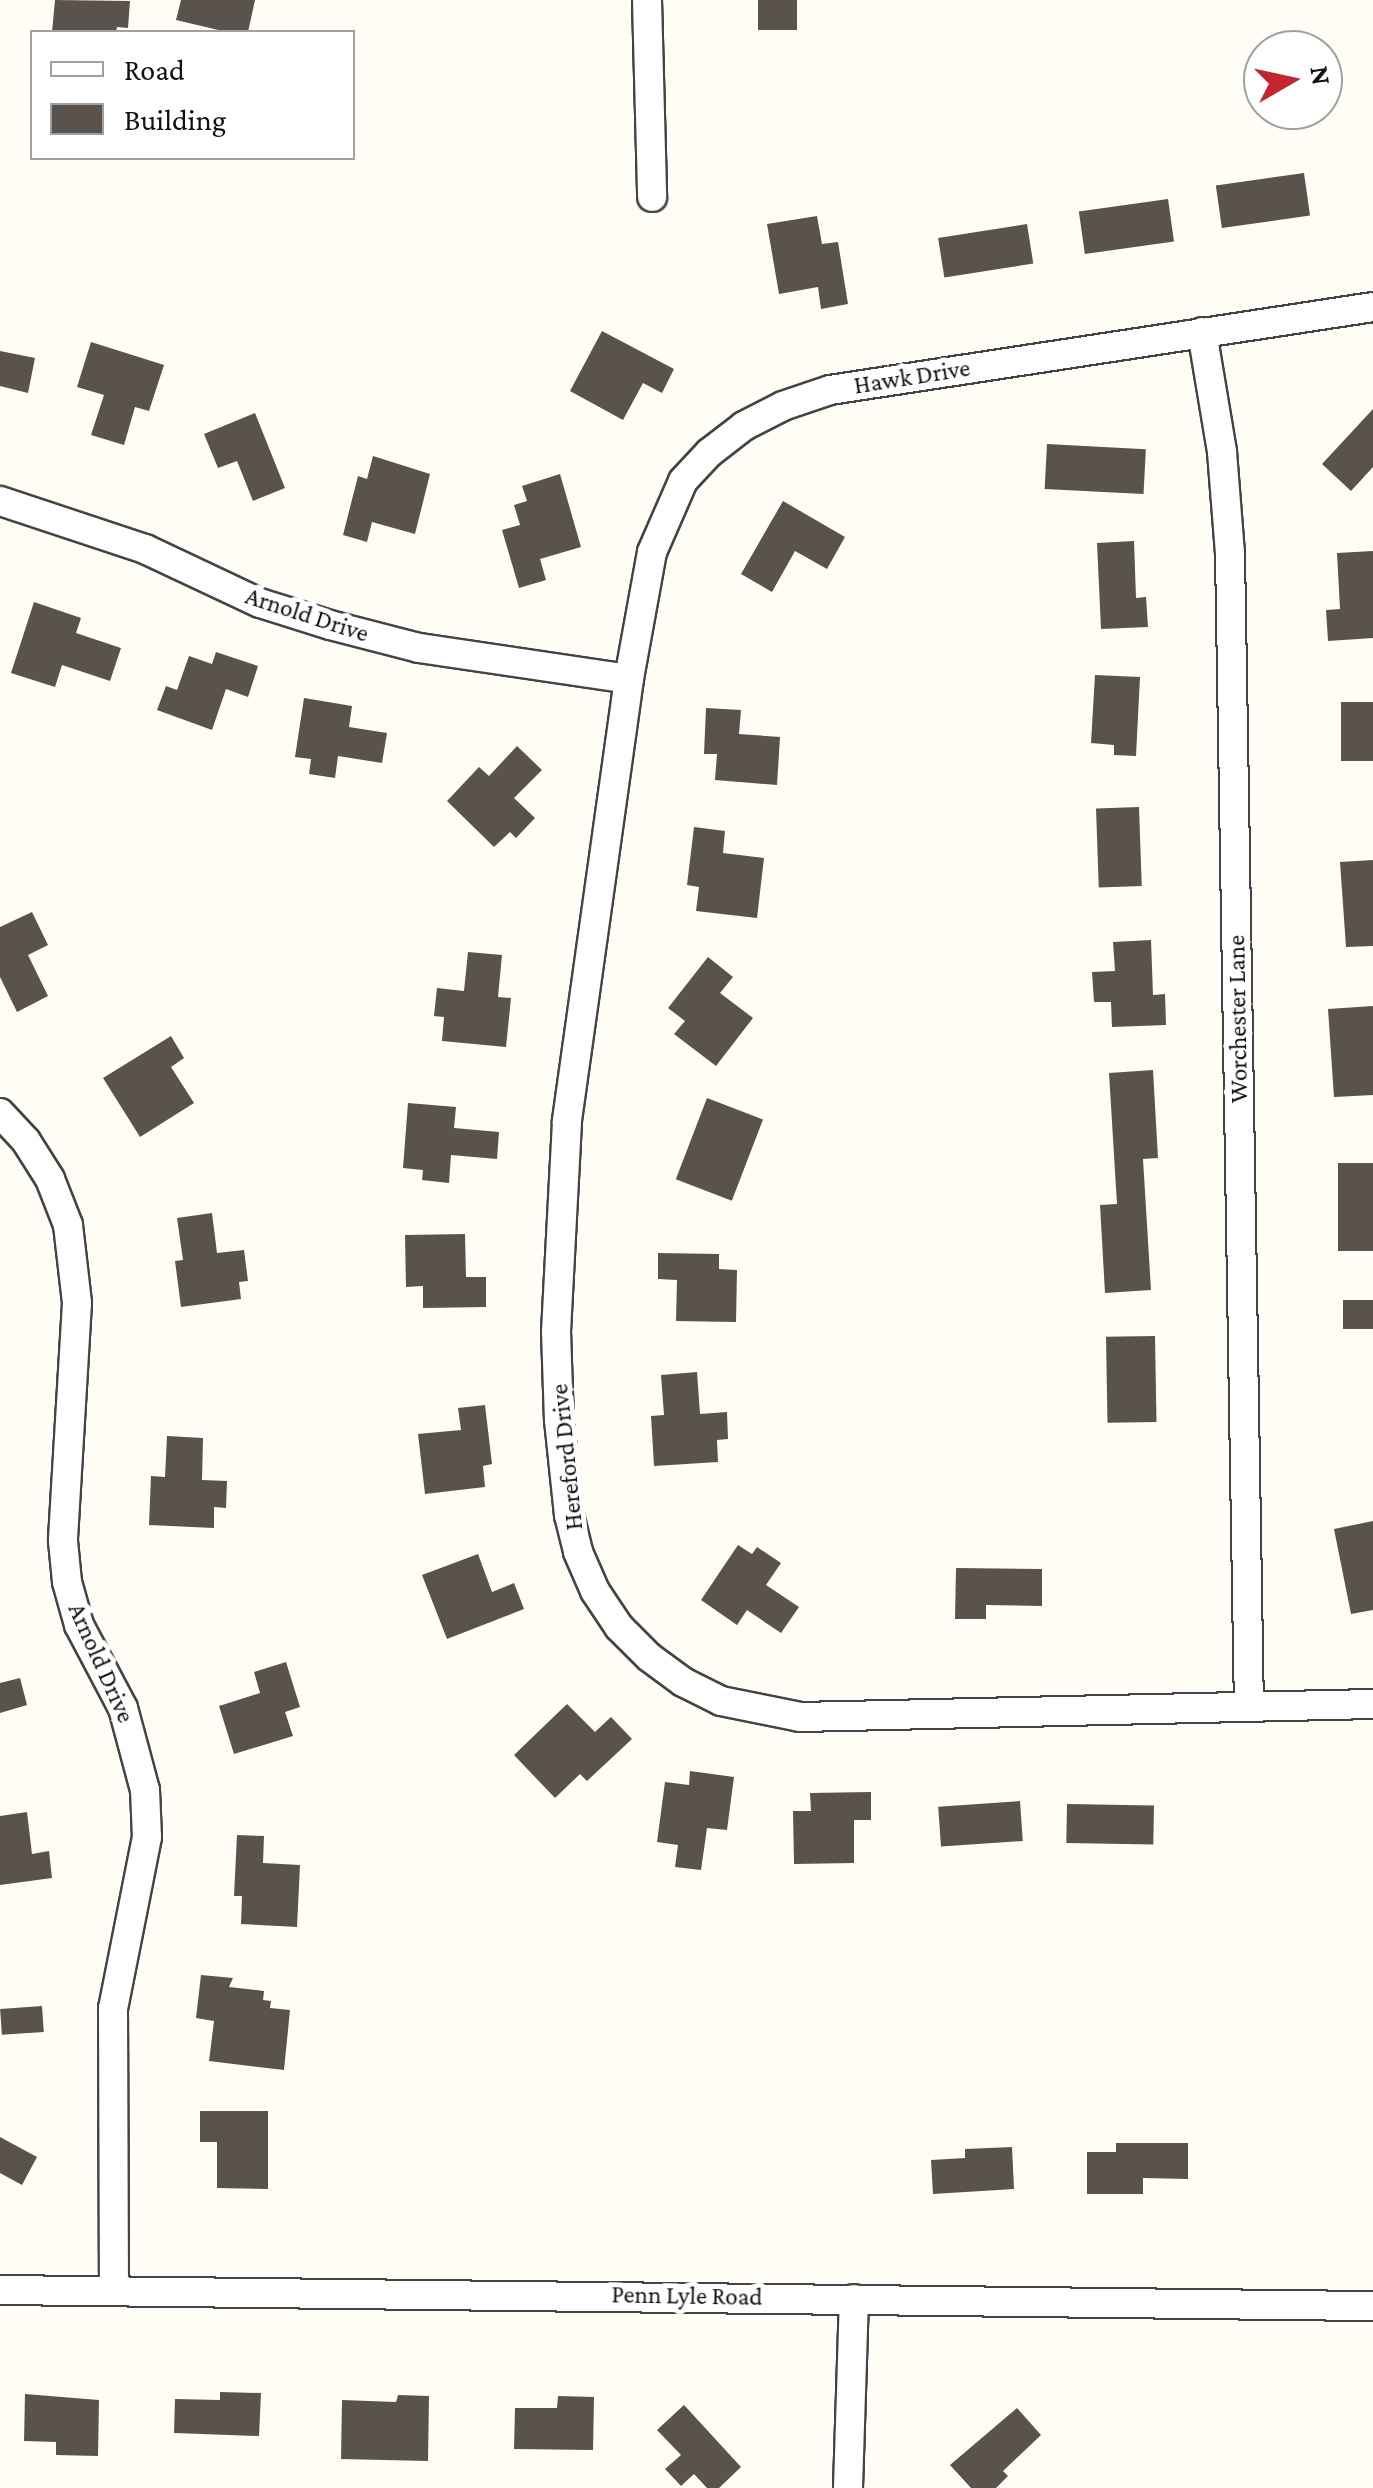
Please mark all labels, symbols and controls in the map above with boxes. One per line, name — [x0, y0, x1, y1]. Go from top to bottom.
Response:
legend — [30, 30, 355, 160]
north arrow — [1243, 30, 1343, 130]
text: Road — [124, 53, 185, 86]
text: N — [1304, 64, 1338, 87]
text: Building — [124, 103, 226, 136]
street label: Hawk Drive — [852, 353, 972, 401]
street label: Arnold Drive — [242, 581, 372, 649]
street label: Worchester Lane — [1222, 935, 1254, 1103]
street label: Hereford Drive — [544, 1382, 590, 1532]
street label: Arnold Drive — [61, 1599, 141, 1727]
street label: Penn Lyle Road — [611, 2280, 763, 2312]

